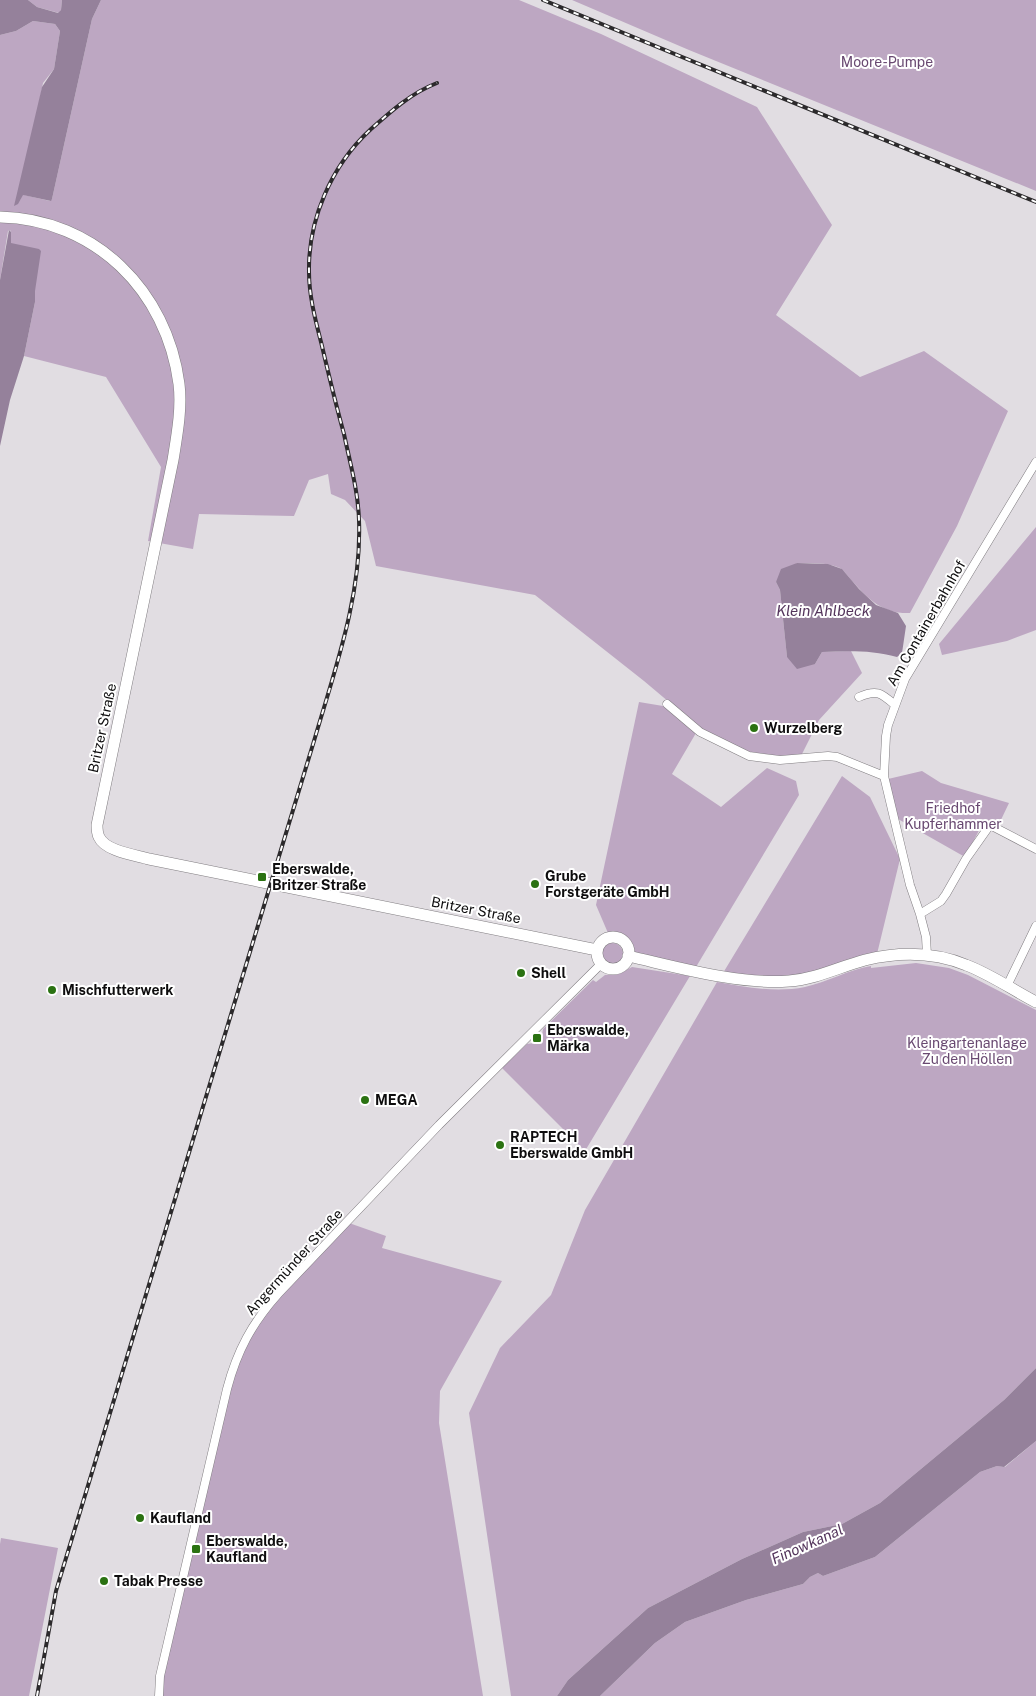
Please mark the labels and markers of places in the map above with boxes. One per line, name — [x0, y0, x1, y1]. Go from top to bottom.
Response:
place label: Wurzelberg — [764, 720, 842, 736]
marker: Wurzelberg — [748, 722, 760, 734]
place label: Eberswalde, Britzer Straße — [272, 861, 366, 893]
place label: Grube Forstgeräte GmbH — [545, 868, 669, 900]
marker: Eberswalde, Britzer Straße — [256, 871, 268, 883]
marker: Grube Forstgeräte GmbH — [529, 878, 541, 890]
place label: Shell — [531, 965, 566, 981]
marker: Shell — [515, 967, 527, 979]
place label: Mischfutterwerk — [62, 982, 173, 998]
marker: Mischfutterwerk — [46, 984, 58, 996]
place label: Eberswalde, Märka — [547, 1022, 629, 1054]
marker: Eberswalde, Märka — [531, 1032, 543, 1044]
place label: MEGA — [375, 1092, 418, 1108]
marker: MEGA — [359, 1094, 371, 1106]
place label: RAPTECH Eberswalde GmbH — [510, 1129, 633, 1161]
marker: RAPTECH Eberswalde GmbH — [494, 1139, 506, 1151]
place label: Kaufland — [150, 1510, 211, 1526]
marker: Kaufland — [134, 1512, 146, 1524]
place label: Eberswalde, Kaufland — [206, 1533, 288, 1565]
marker: Eberswalde, Kaufland — [190, 1543, 202, 1555]
place label: Tabak Presse — [114, 1573, 203, 1589]
marker: Tabak Presse — [98, 1575, 110, 1587]

